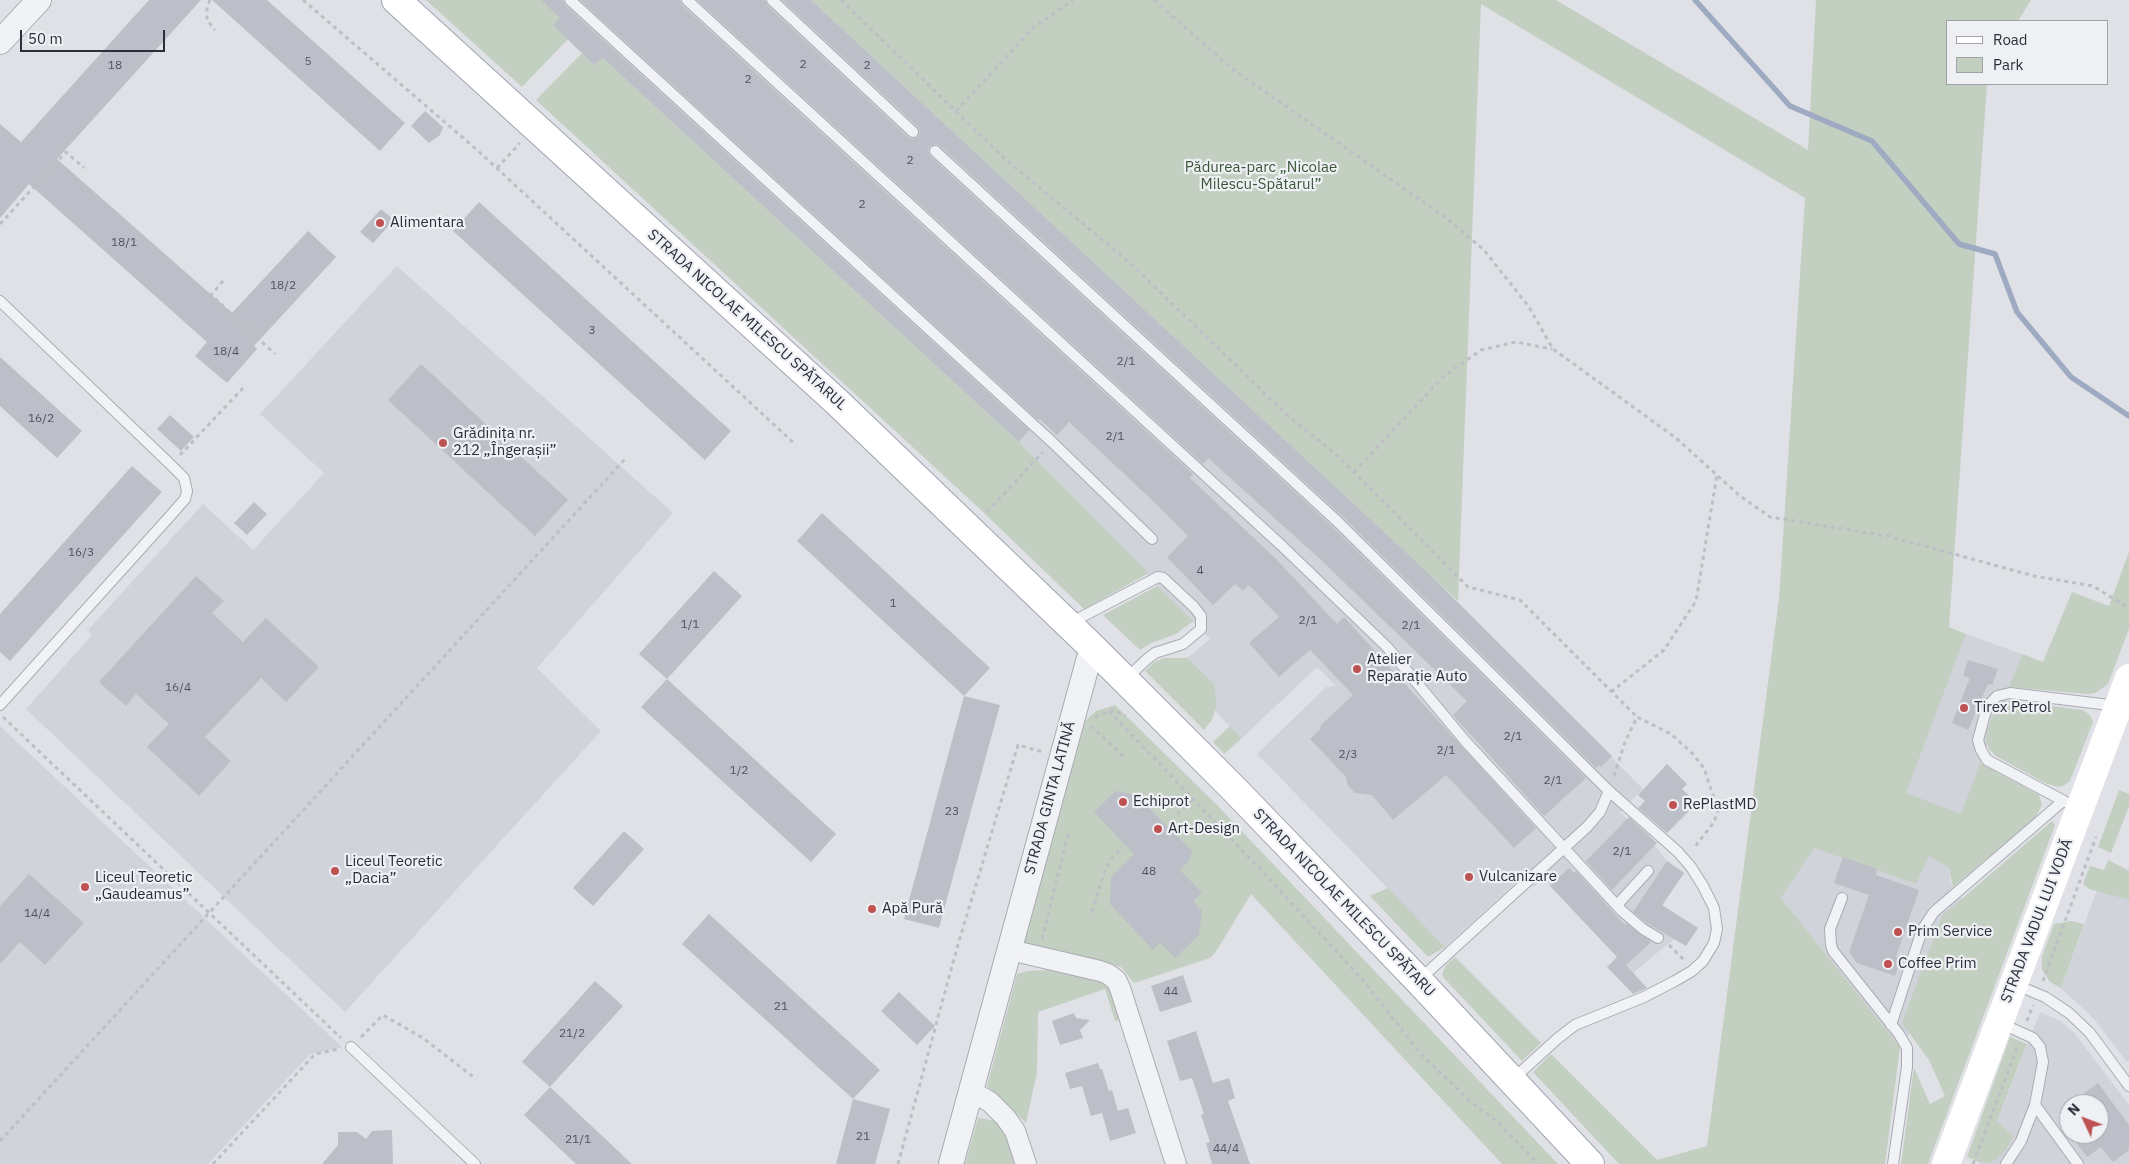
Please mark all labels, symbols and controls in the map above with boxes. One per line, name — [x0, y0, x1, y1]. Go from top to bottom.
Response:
scale bar — [22, 20, 168, 52]
legend — [1946, 20, 2109, 85]
text: 50 m — [28, 29, 63, 48]
text: Road — [1993, 30, 2028, 49]
house number: 5 — [304, 55, 312, 69]
text: Park — [1993, 55, 2023, 74]
house number: 2 — [799, 58, 807, 72]
house number: 18 — [108, 59, 122, 73]
house number: 2 — [863, 59, 871, 73]
house number: 2 — [744, 73, 752, 87]
house number: 2 — [906, 154, 914, 168]
park label: Pădurea-parc „Nicolae Milescu-Spătarul” — [1185, 159, 1337, 194]
house number: 2 — [858, 198, 866, 212]
place label: Alimentara — [390, 214, 464, 232]
marker: Alimentara — [374, 217, 386, 229]
street label: STRADA NICOLAE MILESCU SPĂTARUL — [644, 226, 850, 414]
house number: 18/1 — [111, 236, 137, 250]
house number: 18/2 — [270, 279, 296, 293]
house number: 3 — [588, 324, 596, 338]
house number: 18/4 — [213, 345, 239, 359]
house number: 2/1 — [1117, 355, 1135, 369]
house number: 16/2 — [28, 412, 54, 426]
place label: Grădinița nr. 212 „Îngerașii” — [453, 425, 557, 460]
house number: 2/1 — [1106, 430, 1124, 444]
marker: Grădinița nr. 212 „Îngerașii” — [437, 437, 449, 449]
house number: 16/3 — [68, 546, 94, 560]
house number: 4 — [1196, 564, 1204, 578]
house number: 1 — [889, 597, 897, 611]
house number: 2/1 — [1299, 614, 1317, 628]
house number: 1/1 — [681, 618, 699, 632]
house number: 2/1 — [1402, 619, 1420, 633]
place label: Atelier Reparație Auto — [1367, 651, 1467, 686]
marker: Atelier Reparație Auto — [1351, 663, 1363, 675]
house number: 16/4 — [165, 681, 191, 695]
place label: Tirex Petrol — [1974, 699, 2051, 717]
marker: Tirex Petrol — [1958, 702, 1970, 714]
street label: STRADA GINTA LATINĂ — [1021, 719, 1079, 877]
house number: 2/1 — [1504, 730, 1522, 744]
house number: 2/1 — [1437, 744, 1455, 758]
house number: 2/3 — [1339, 748, 1357, 762]
house number: 1/2 — [730, 764, 748, 778]
house number: 2/1 — [1544, 774, 1562, 788]
place label: Echiprot — [1133, 793, 1189, 811]
marker: Echiprot — [1117, 796, 1129, 808]
place label: RePlastMD — [1683, 796, 1756, 814]
marker: RePlastMD — [1667, 799, 1679, 811]
house number: 23 — [945, 805, 959, 819]
street label: STRADA NICOLAE MILESCU SPĂTARU — [1249, 805, 1439, 1001]
place label: Art-Design — [1168, 820, 1240, 838]
marker: Art-Design — [1152, 823, 1164, 835]
street label: STRADA VADUL LUI VODĂ — [1997, 836, 2077, 1006]
house number: 2/1 — [1613, 845, 1631, 859]
place label: Liceul Teoretic „Dacia” — [345, 853, 443, 888]
marker: Liceul Teoretic „Dacia” — [329, 865, 341, 877]
house number: 48 — [1142, 865, 1156, 879]
place label: Vulcanizare — [1479, 868, 1557, 886]
place label: Liceul Teoretic „Gaudeamus” — [95, 869, 193, 904]
marker: Vulcanizare — [1463, 871, 1475, 883]
marker: Liceul Teoretic „Gaudeamus” — [79, 881, 91, 893]
place label: Apă Pură — [882, 900, 943, 918]
marker: Apă Pură — [866, 903, 878, 915]
house number: 14/4 — [24, 907, 50, 921]
place label: Prim Service — [1908, 923, 1992, 941]
marker: Prim Service — [1892, 926, 1904, 938]
place label: Coffee Prim — [1898, 955, 1977, 973]
marker: Coffee Prim — [1882, 958, 1894, 970]
house number: 44 — [1164, 985, 1178, 999]
house number: 21 — [774, 1000, 788, 1014]
house number: 21/2 — [559, 1027, 585, 1041]
north arrow — [2059, 1094, 2109, 1144]
text: N — [2064, 1100, 2084, 1119]
house number: 21 — [856, 1130, 870, 1144]
house number: 21/1 — [565, 1133, 591, 1147]
house number: 44/4 — [1213, 1142, 1239, 1156]

